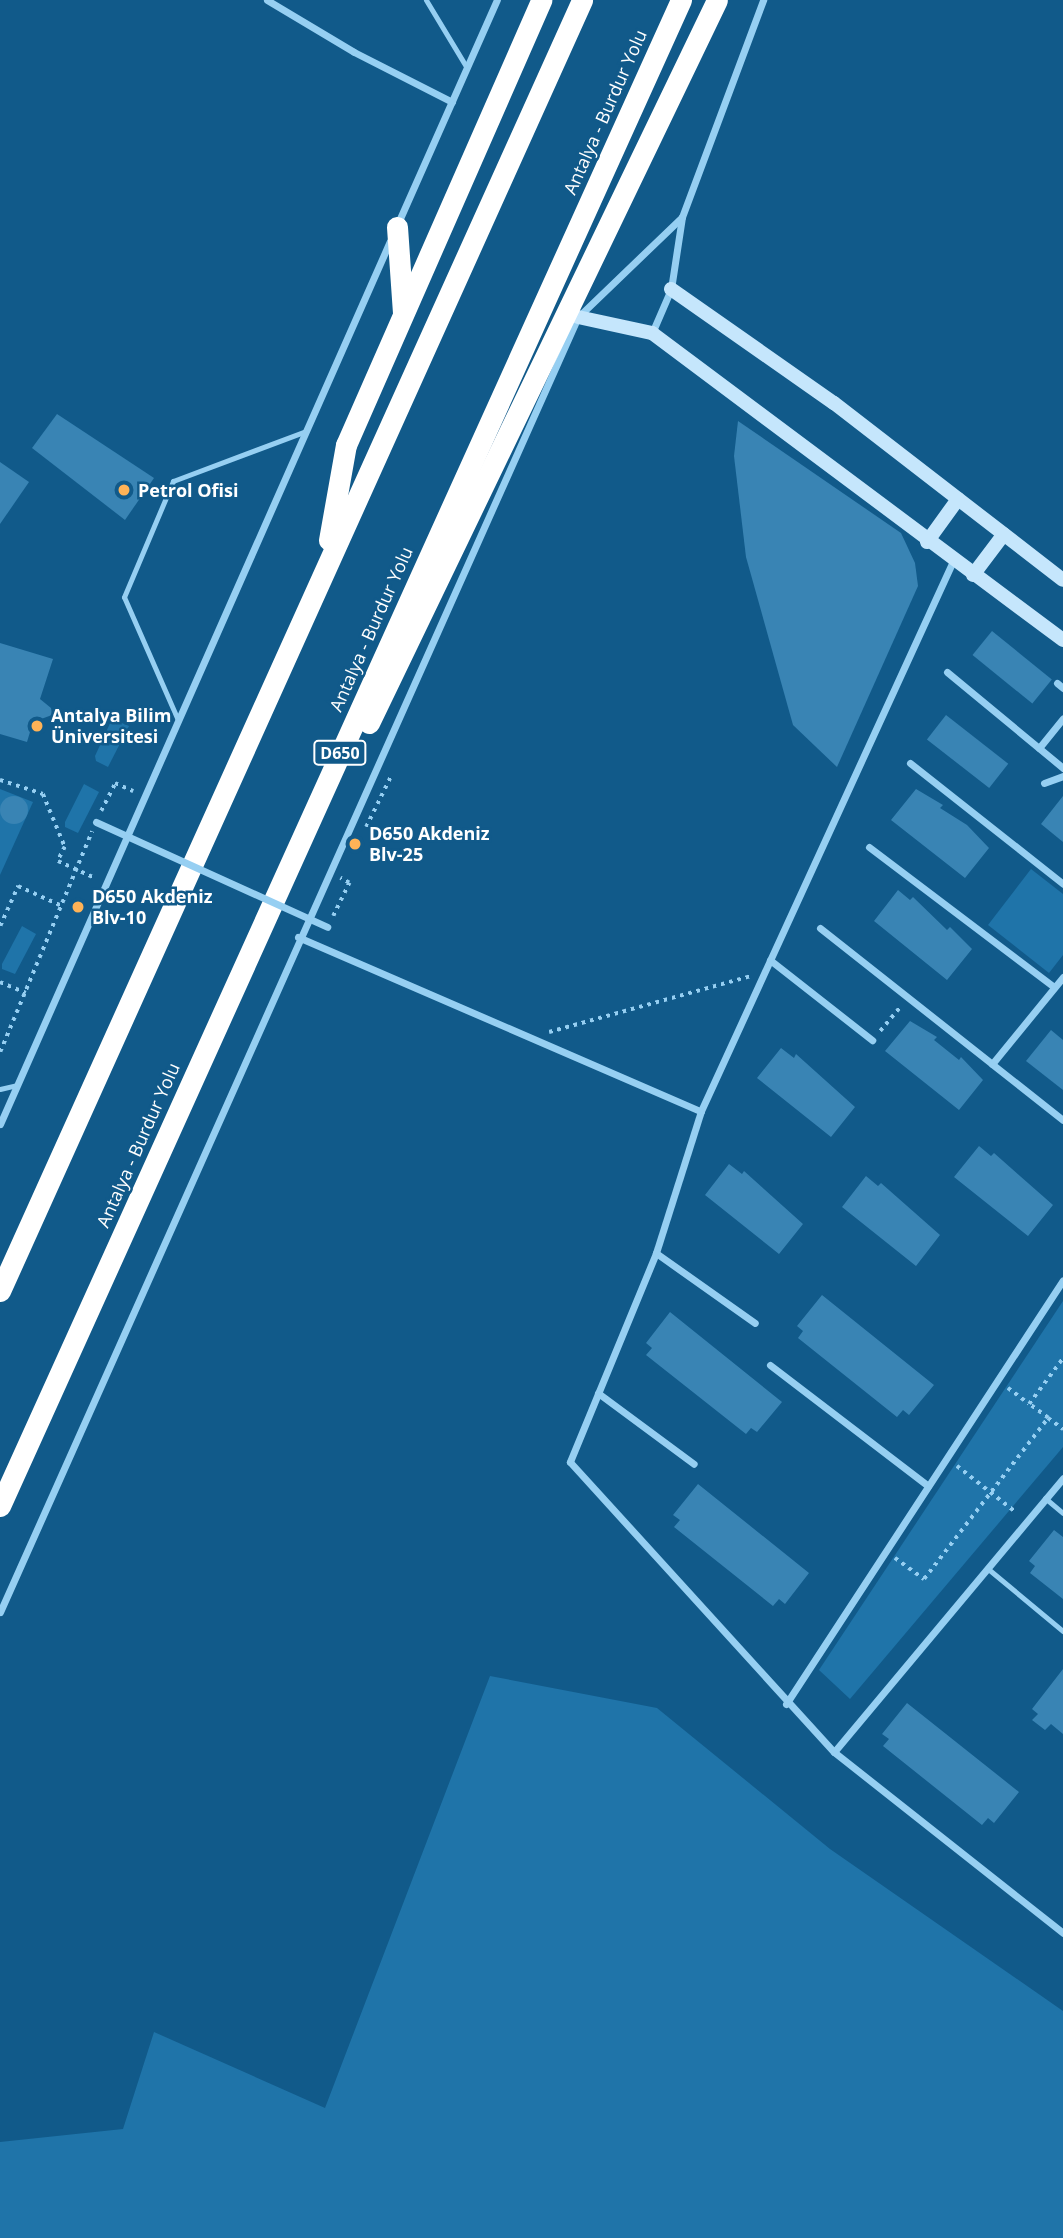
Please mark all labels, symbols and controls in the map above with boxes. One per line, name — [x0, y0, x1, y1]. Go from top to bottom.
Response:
street label: Antalya - Burdur Yolu — [559, 26, 651, 198]
place label: Petrol Ofisi — [138, 479, 238, 501]
marker: Petrol Ofisi — [116, 482, 132, 498]
street label: Antalya - Burdur Yolu — [325, 543, 417, 715]
place label: Antalya Bilim Üniversitesi — [51, 705, 171, 748]
marker: Antalya Bilim Üniversitesi — [29, 718, 45, 734]
road number: D650 — [312, 740, 368, 766]
place label: D650 Akdeniz Blv-25 — [369, 823, 490, 866]
marker: D650 Akdeniz Blv-25 — [347, 836, 363, 852]
place label: D650 Akdeniz Blv-10 — [92, 886, 213, 928]
marker: D650 Akdeniz Blv-10 — [70, 899, 86, 915]
street label: Antalya - Burdur Yolu — [92, 1059, 184, 1231]

